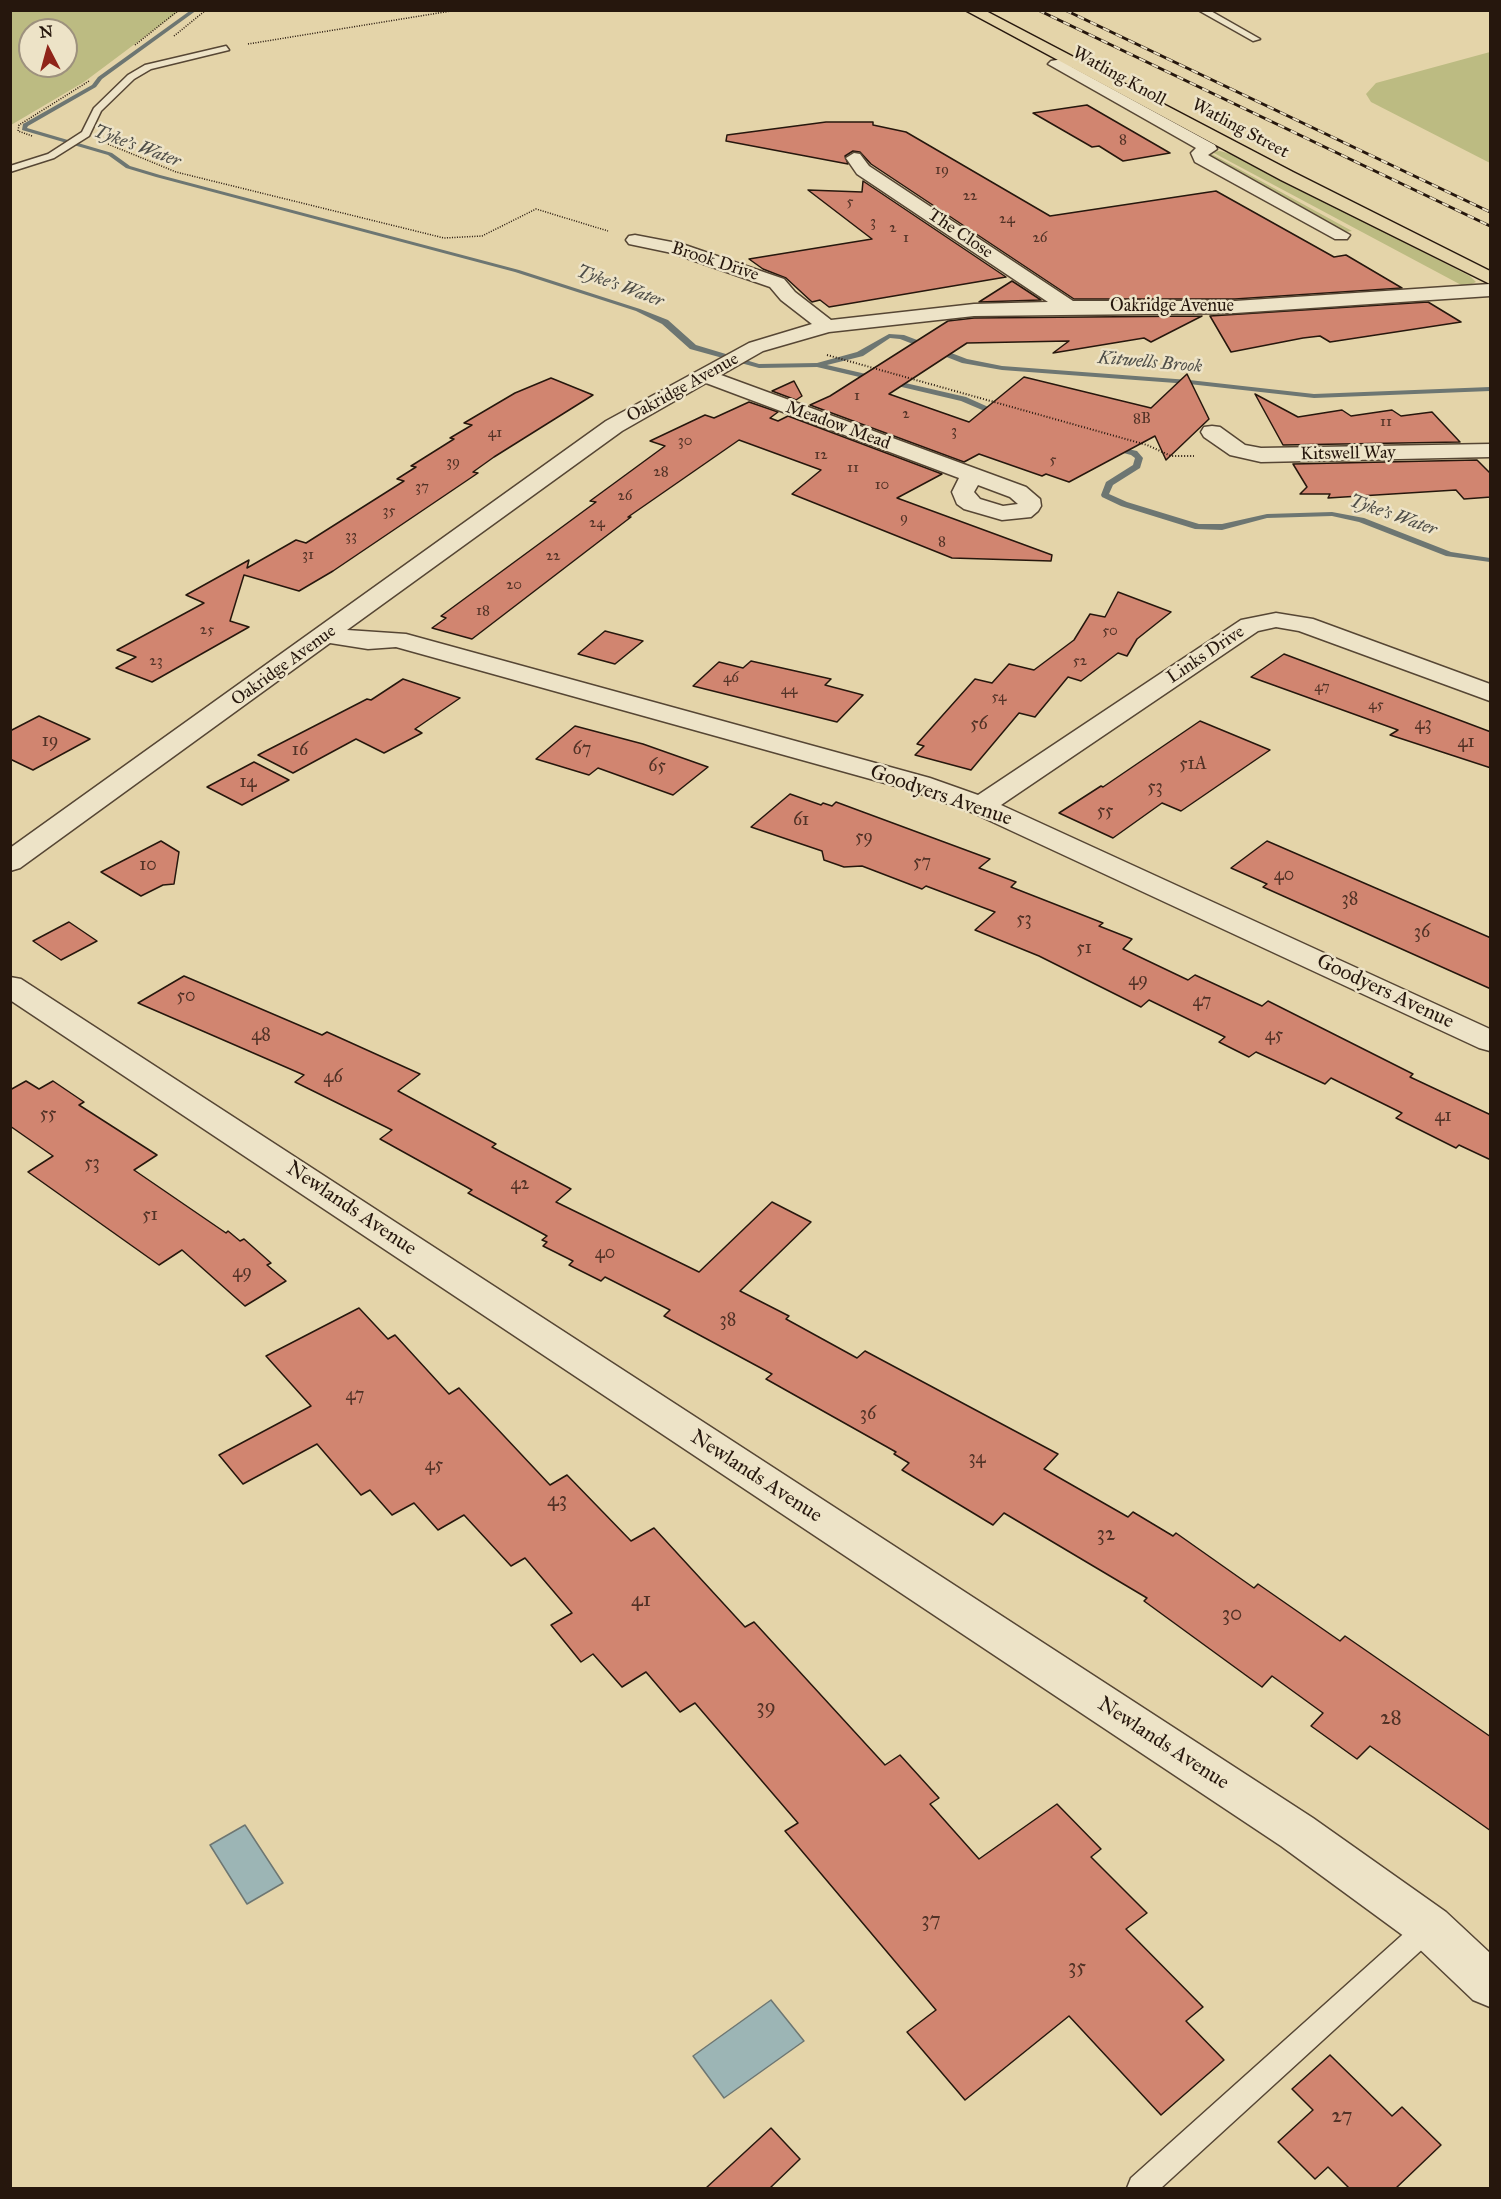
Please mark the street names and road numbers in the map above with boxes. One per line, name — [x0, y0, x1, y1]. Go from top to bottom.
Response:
street label: Watling Knoll — [1069, 42, 1169, 112]
street label: Watling Street — [1188, 94, 1292, 164]
street label: The Close — [923, 204, 997, 264]
street label: Brook Drive — [669, 238, 761, 286]
street label: Oakridge Avenue — [1110, 296, 1234, 318]
street label: Oakridge Avenue — [623, 348, 743, 428]
street label: Meadow Mead — [783, 397, 893, 455]
street label: Kitswell Way — [1300, 442, 1396, 466]
street label: Oakridge Avenue — [227, 621, 341, 711]
street label: Links Drive — [1163, 621, 1249, 689]
street label: Goodyers Avenue — [867, 760, 1015, 832]
street label: Goodyers Avenue — [1312, 949, 1458, 1035]
street label: Newlands Avenue — [281, 1156, 421, 1262]
street label: Newlands Avenue — [686, 1425, 826, 1529]
street label: Newlands Avenue — [1093, 1692, 1233, 1796]

